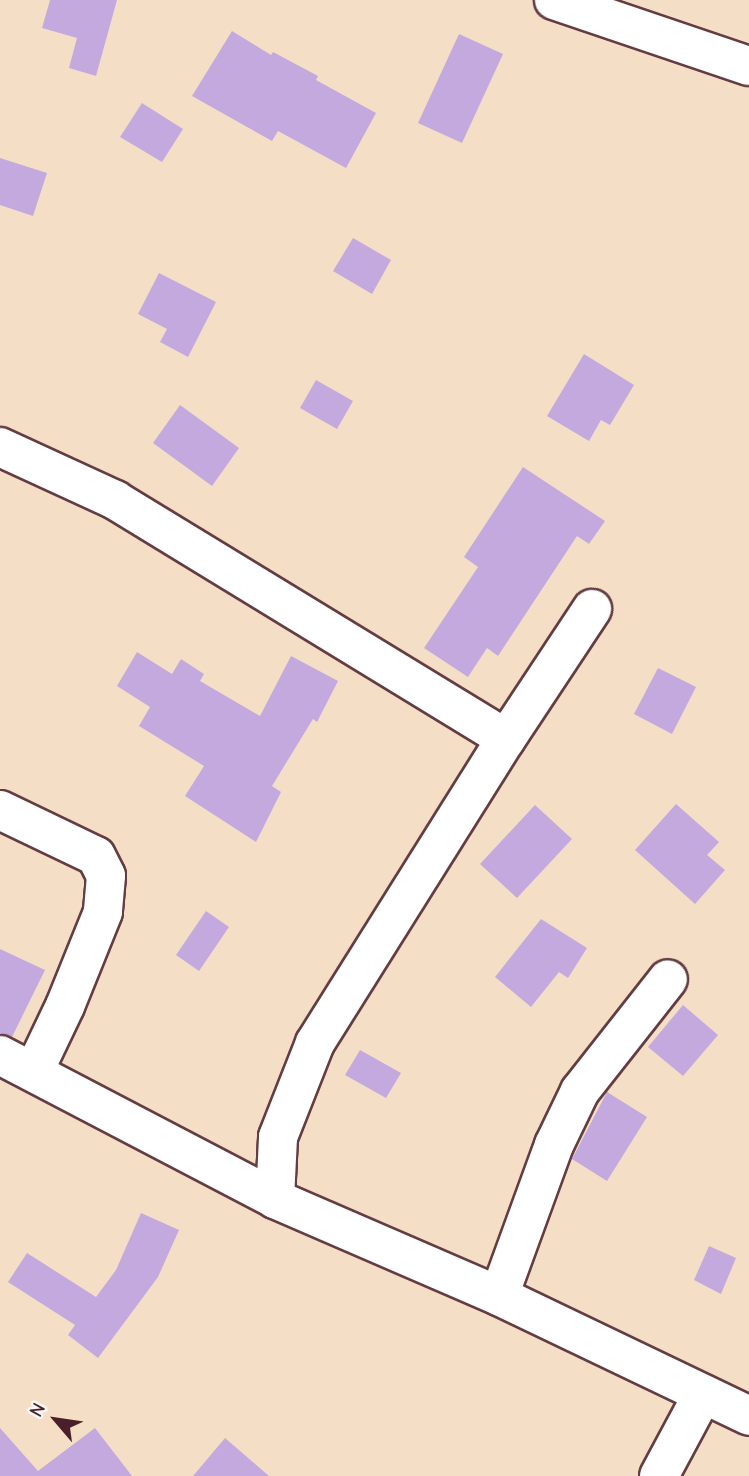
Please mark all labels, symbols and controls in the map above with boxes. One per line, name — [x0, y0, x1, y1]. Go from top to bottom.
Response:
north arrow — [21, 1385, 91, 1455]
text: N — [25, 1399, 50, 1421]

